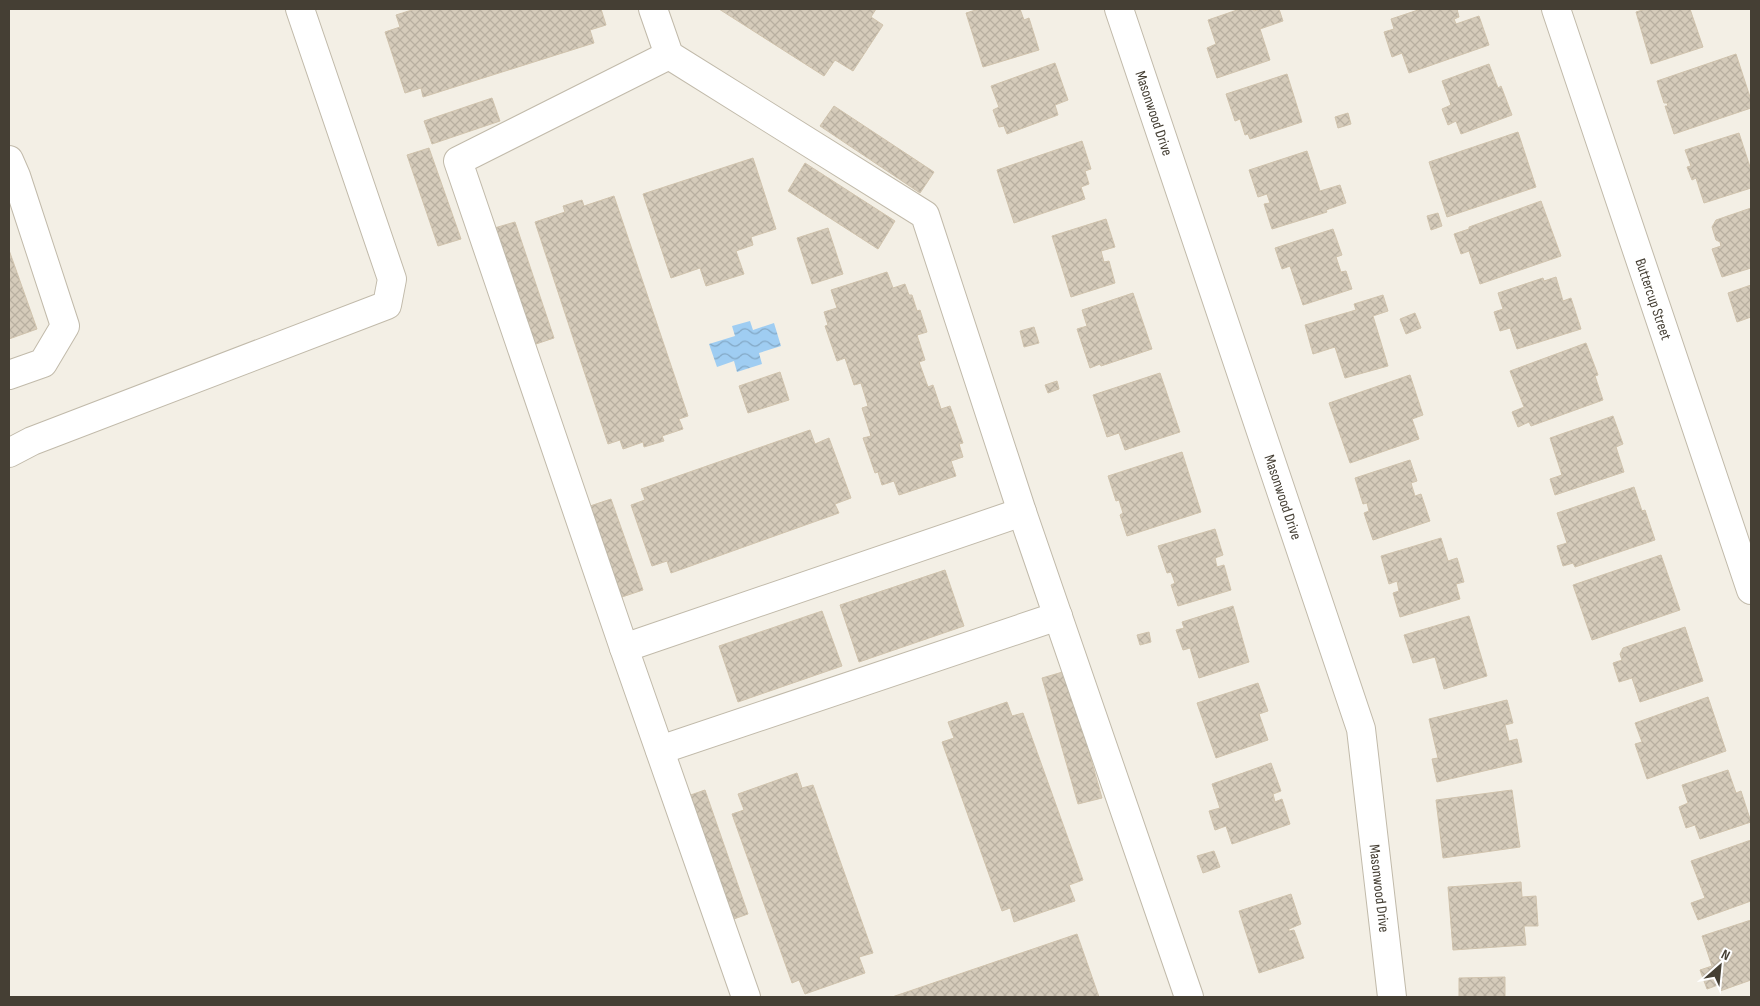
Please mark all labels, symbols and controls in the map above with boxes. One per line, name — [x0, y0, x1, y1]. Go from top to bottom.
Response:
street label: Masonwood Drive — [1130, 68, 1177, 158]
street label: Buttercup Street — [1630, 256, 1676, 343]
street label: Masonwood Drive — [1260, 452, 1306, 542]
street label: Masonwood Drive — [1364, 843, 1393, 933]
north arrow — [1695, 941, 1745, 991]
text: N — [1718, 946, 1733, 964]

